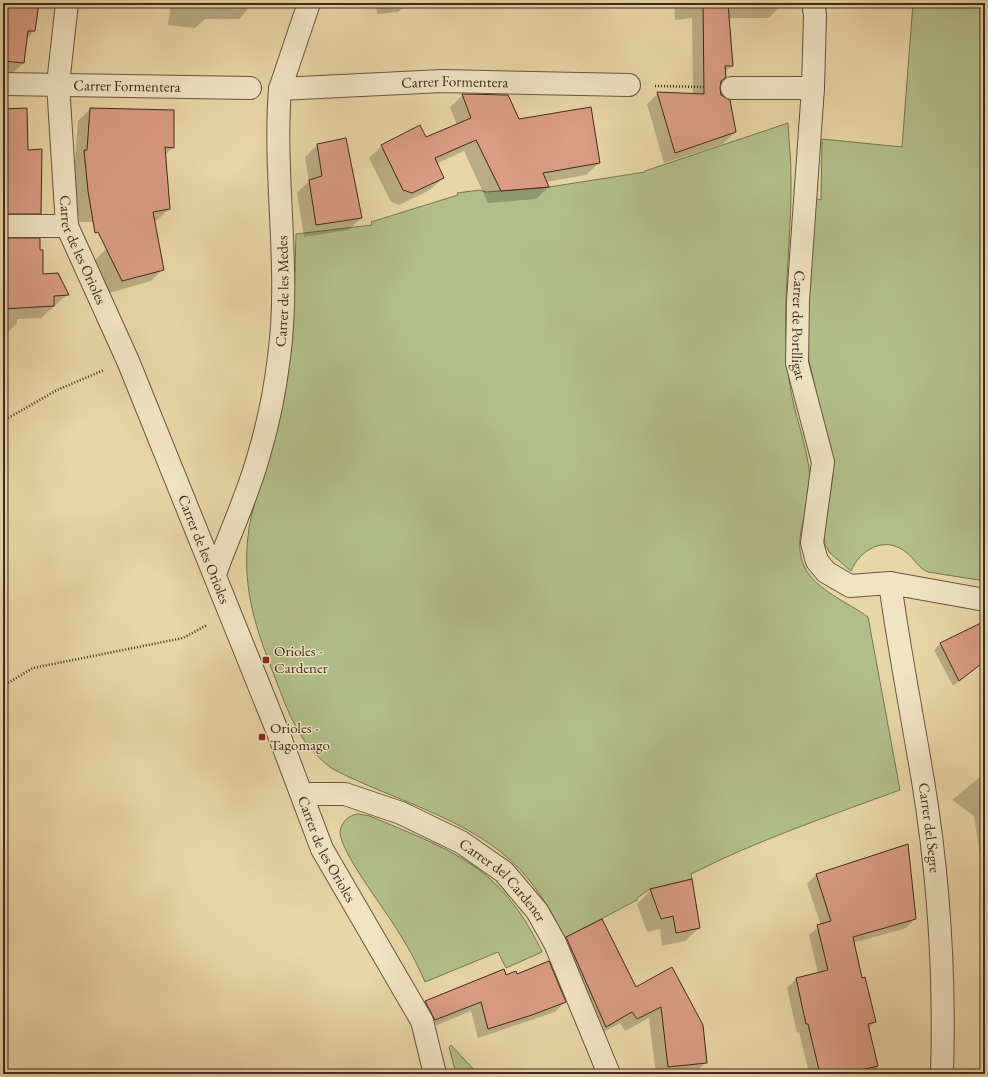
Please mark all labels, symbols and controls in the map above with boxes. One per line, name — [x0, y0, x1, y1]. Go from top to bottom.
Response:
street label: Carrer Formentera — [401, 71, 509, 92]
street label: Carrer Formentera — [73, 75, 181, 96]
street label: Carrer de les Orioles — [56, 195, 111, 308]
street label: Carrer de les Medes — [270, 235, 292, 348]
street label: Carrer de Portlligat — [788, 270, 811, 382]
street label: Carrer de les Orioles — [174, 492, 235, 607]
place label: Orioles - Cardener — [274, 641, 328, 677]
marker: Orioles - Cardener — [261, 655, 271, 665]
place label: Orioles - Tagomago — [270, 718, 330, 754]
marker: Orioles - Tagomago — [257, 732, 267, 742]
street label: Carrer del Segre — [914, 781, 945, 874]
street label: Carrer de les Orioles — [294, 793, 361, 905]
street label: Carrer del Cardener — [456, 834, 551, 925]

